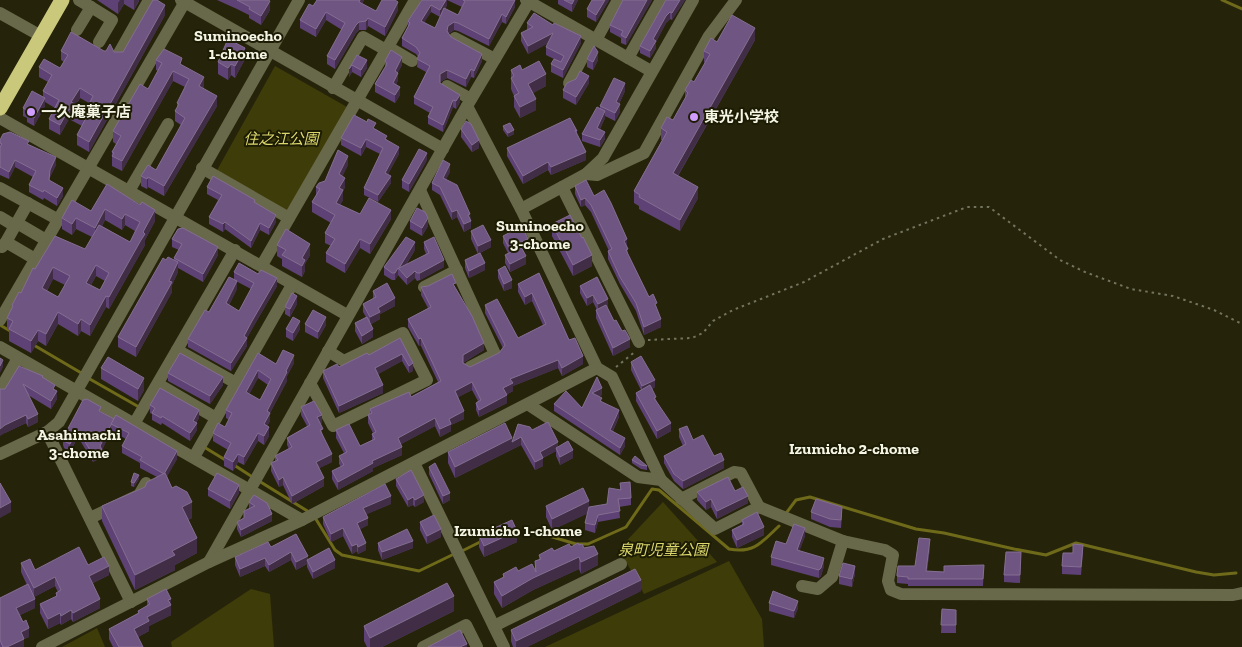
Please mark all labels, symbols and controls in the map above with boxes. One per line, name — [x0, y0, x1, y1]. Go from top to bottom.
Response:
district label: Suminoecho 1-chome — [194, 26, 283, 63]
place label: 一久庵菓子店 — [41, 103, 131, 121]
marker: 一久庵菓子店 — [25, 106, 37, 118]
place label: 東光小学校 — [704, 108, 779, 126]
marker: 東光小学校 — [688, 111, 700, 123]
park label: 住之江公園 — [243, 130, 320, 148]
district label: Suminoecho 3-chome — [496, 216, 585, 253]
district label: Asahimachi 3-chome — [37, 425, 121, 462]
district label: Izumicho 2-chome — [789, 439, 919, 458]
district label: Izumicho 1-chome — [454, 521, 582, 540]
park label: 泉町児童公園 — [618, 541, 710, 559]

